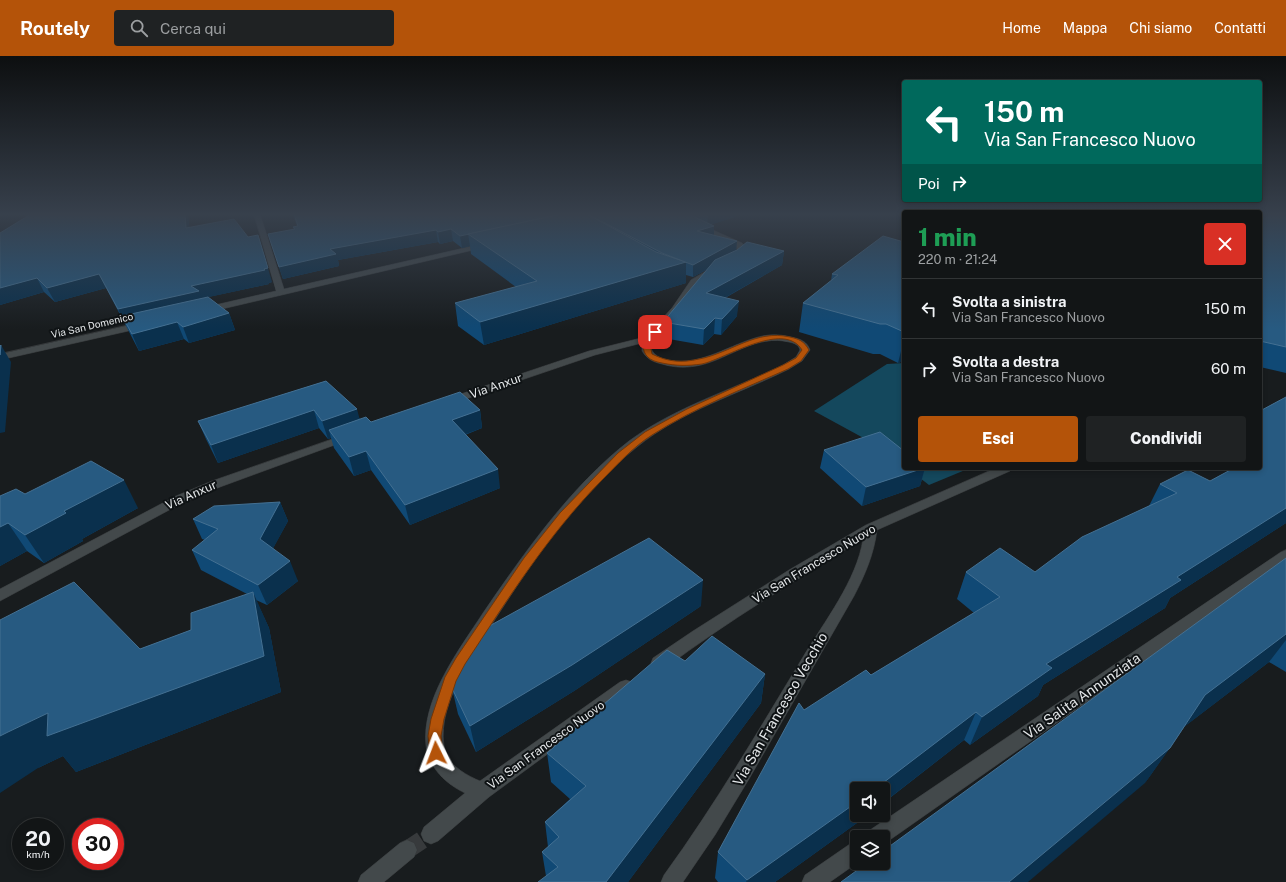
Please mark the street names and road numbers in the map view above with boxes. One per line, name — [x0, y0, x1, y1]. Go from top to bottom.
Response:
street label: Via San Domenico — [50, 310, 134, 340]
street label: Via Anxur — [468, 370, 524, 401]
street label: Via Anxur — [163, 477, 219, 512]
street label: Via San Francesco Nuovo — [750, 522, 878, 606]
street label: Via San Francesco Vecchio — [730, 630, 831, 788]
street label: Via Salita Annunziata — [1021, 650, 1143, 742]
street label: Via San Francesco Nuovo — [485, 698, 607, 792]

